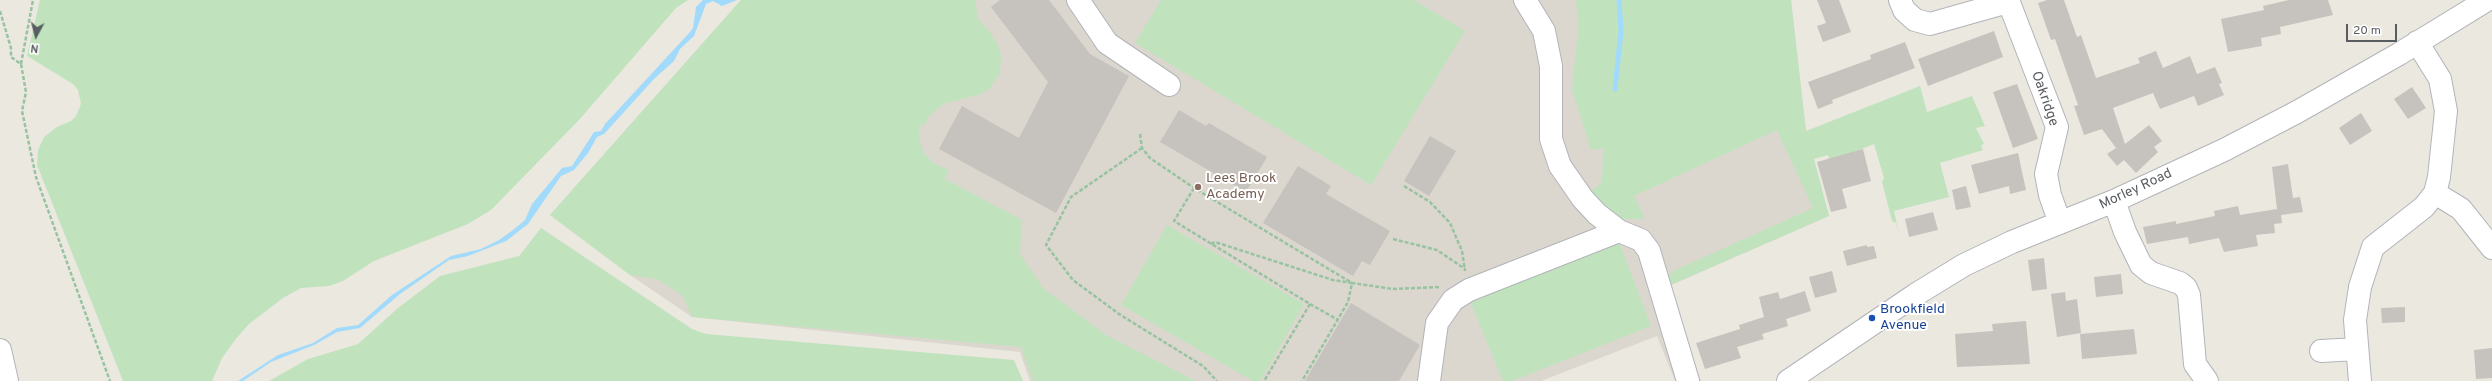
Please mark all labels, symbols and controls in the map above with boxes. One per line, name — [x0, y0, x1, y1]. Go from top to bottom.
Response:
north arrow — [16, 16, 56, 56]
scale bar — [2348, 16, 2399, 42]
text: 20 m — [2353, 23, 2381, 39]
text: N — [30, 40, 39, 55]
street label: Oakridge — [2027, 69, 2061, 129]
street label: Morley Road — [2097, 166, 2175, 214]
place label: Lees Brook Academy — [1206, 171, 1276, 204]
marker: Lees Brook Academy — [1193, 182, 1203, 192]
place label: Brookfield Avenue — [1880, 302, 1945, 334]
marker: Brookfield Avenue — [1867, 313, 1877, 323]

